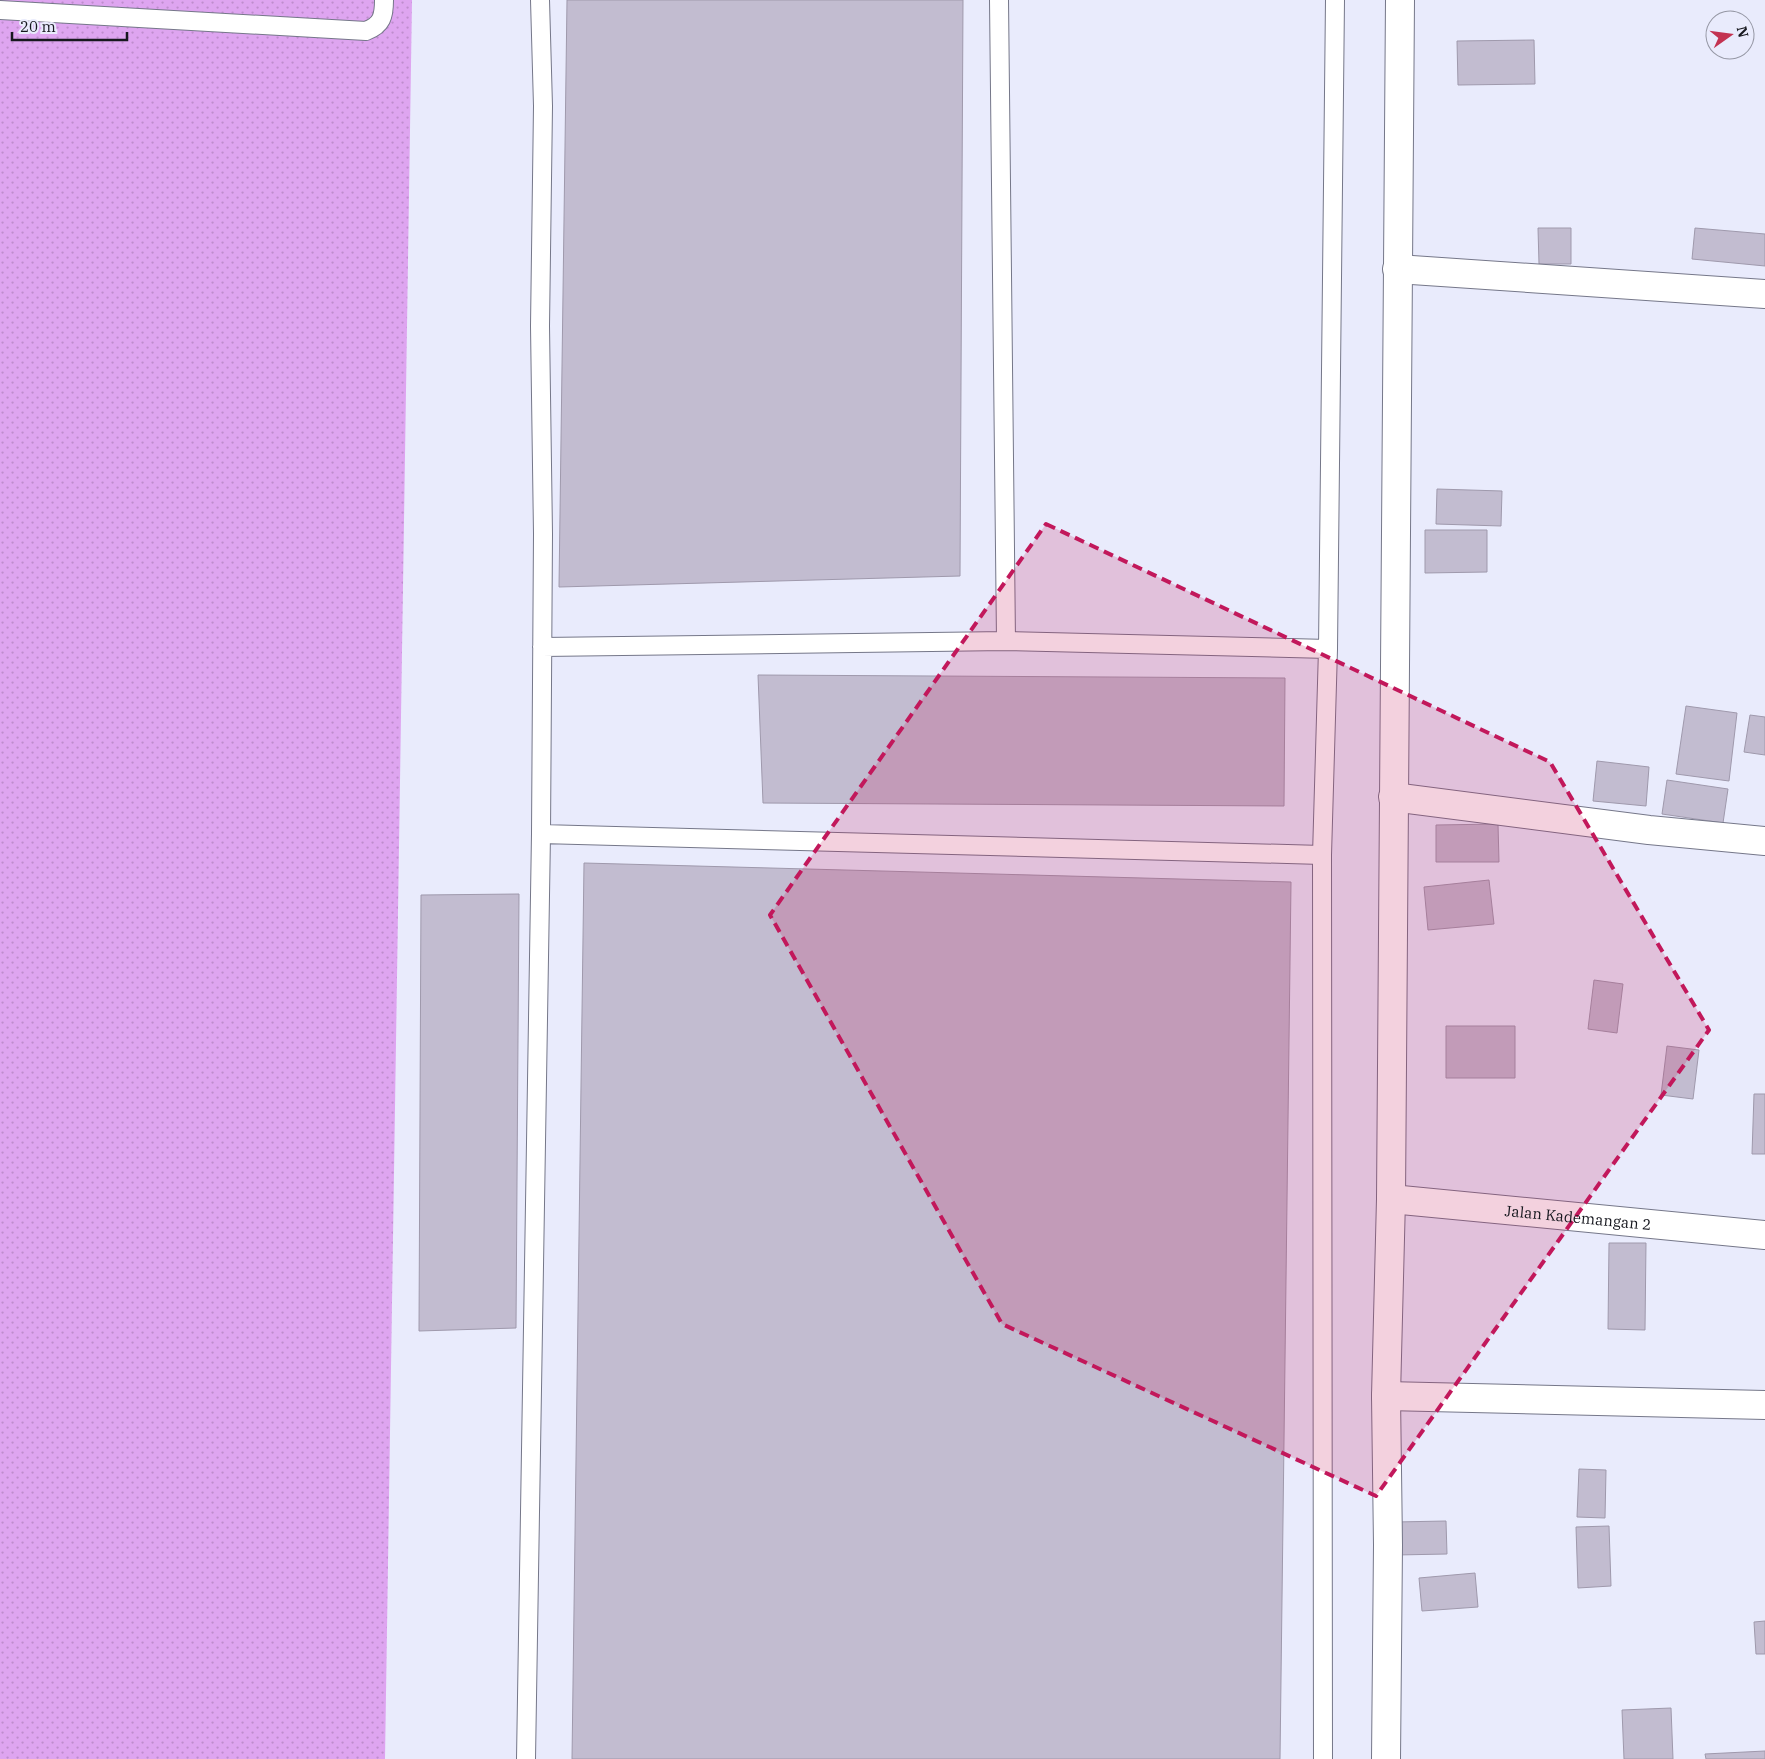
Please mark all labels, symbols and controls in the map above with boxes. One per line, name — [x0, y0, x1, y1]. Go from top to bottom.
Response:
scale bar — [12, 10, 128, 42]
north arrow — [1705, 10, 1755, 60]
text: 20 m — [20, 17, 56, 36]
text: N — [1733, 24, 1753, 39]
street label: Jalan Kademangan 2 — [1504, 1201, 1652, 1234]

